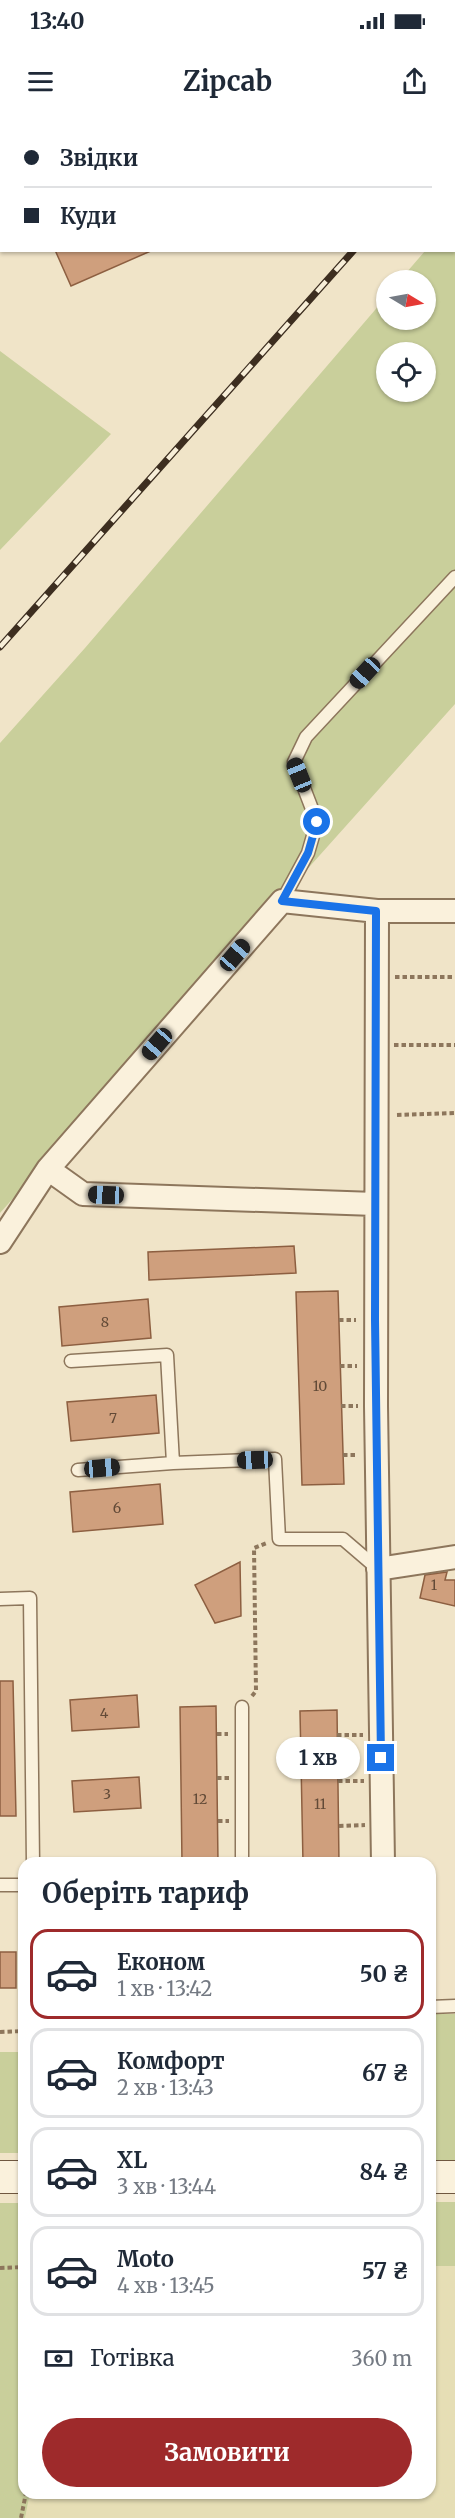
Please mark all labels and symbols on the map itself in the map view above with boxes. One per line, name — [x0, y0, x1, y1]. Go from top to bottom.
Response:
north arrow — [376, 270, 436, 330]
car — [346, 654, 384, 692]
car — [284, 755, 314, 795]
route start — [303, 808, 330, 835]
car — [216, 936, 254, 974]
car — [138, 1025, 176, 1063]
car — [88, 1185, 124, 1205]
house number: 8 — [101, 1313, 109, 1331]
house number: 10 — [313, 1377, 327, 1395]
house number: 7 — [109, 1409, 117, 1427]
car — [237, 1450, 273, 1470]
car — [83, 1457, 121, 1479]
house number: 6 — [113, 1499, 121, 1517]
house number: 1 — [431, 1576, 437, 1594]
house number: 4 — [100, 1704, 109, 1722]
callout: 1 хв — [276, 1737, 360, 1779]
route end — [367, 1744, 394, 1771]
house number: 3 — [103, 1785, 111, 1803]
house number: 12 — [193, 1790, 207, 1808]
house number: 11 — [314, 1795, 326, 1813]

